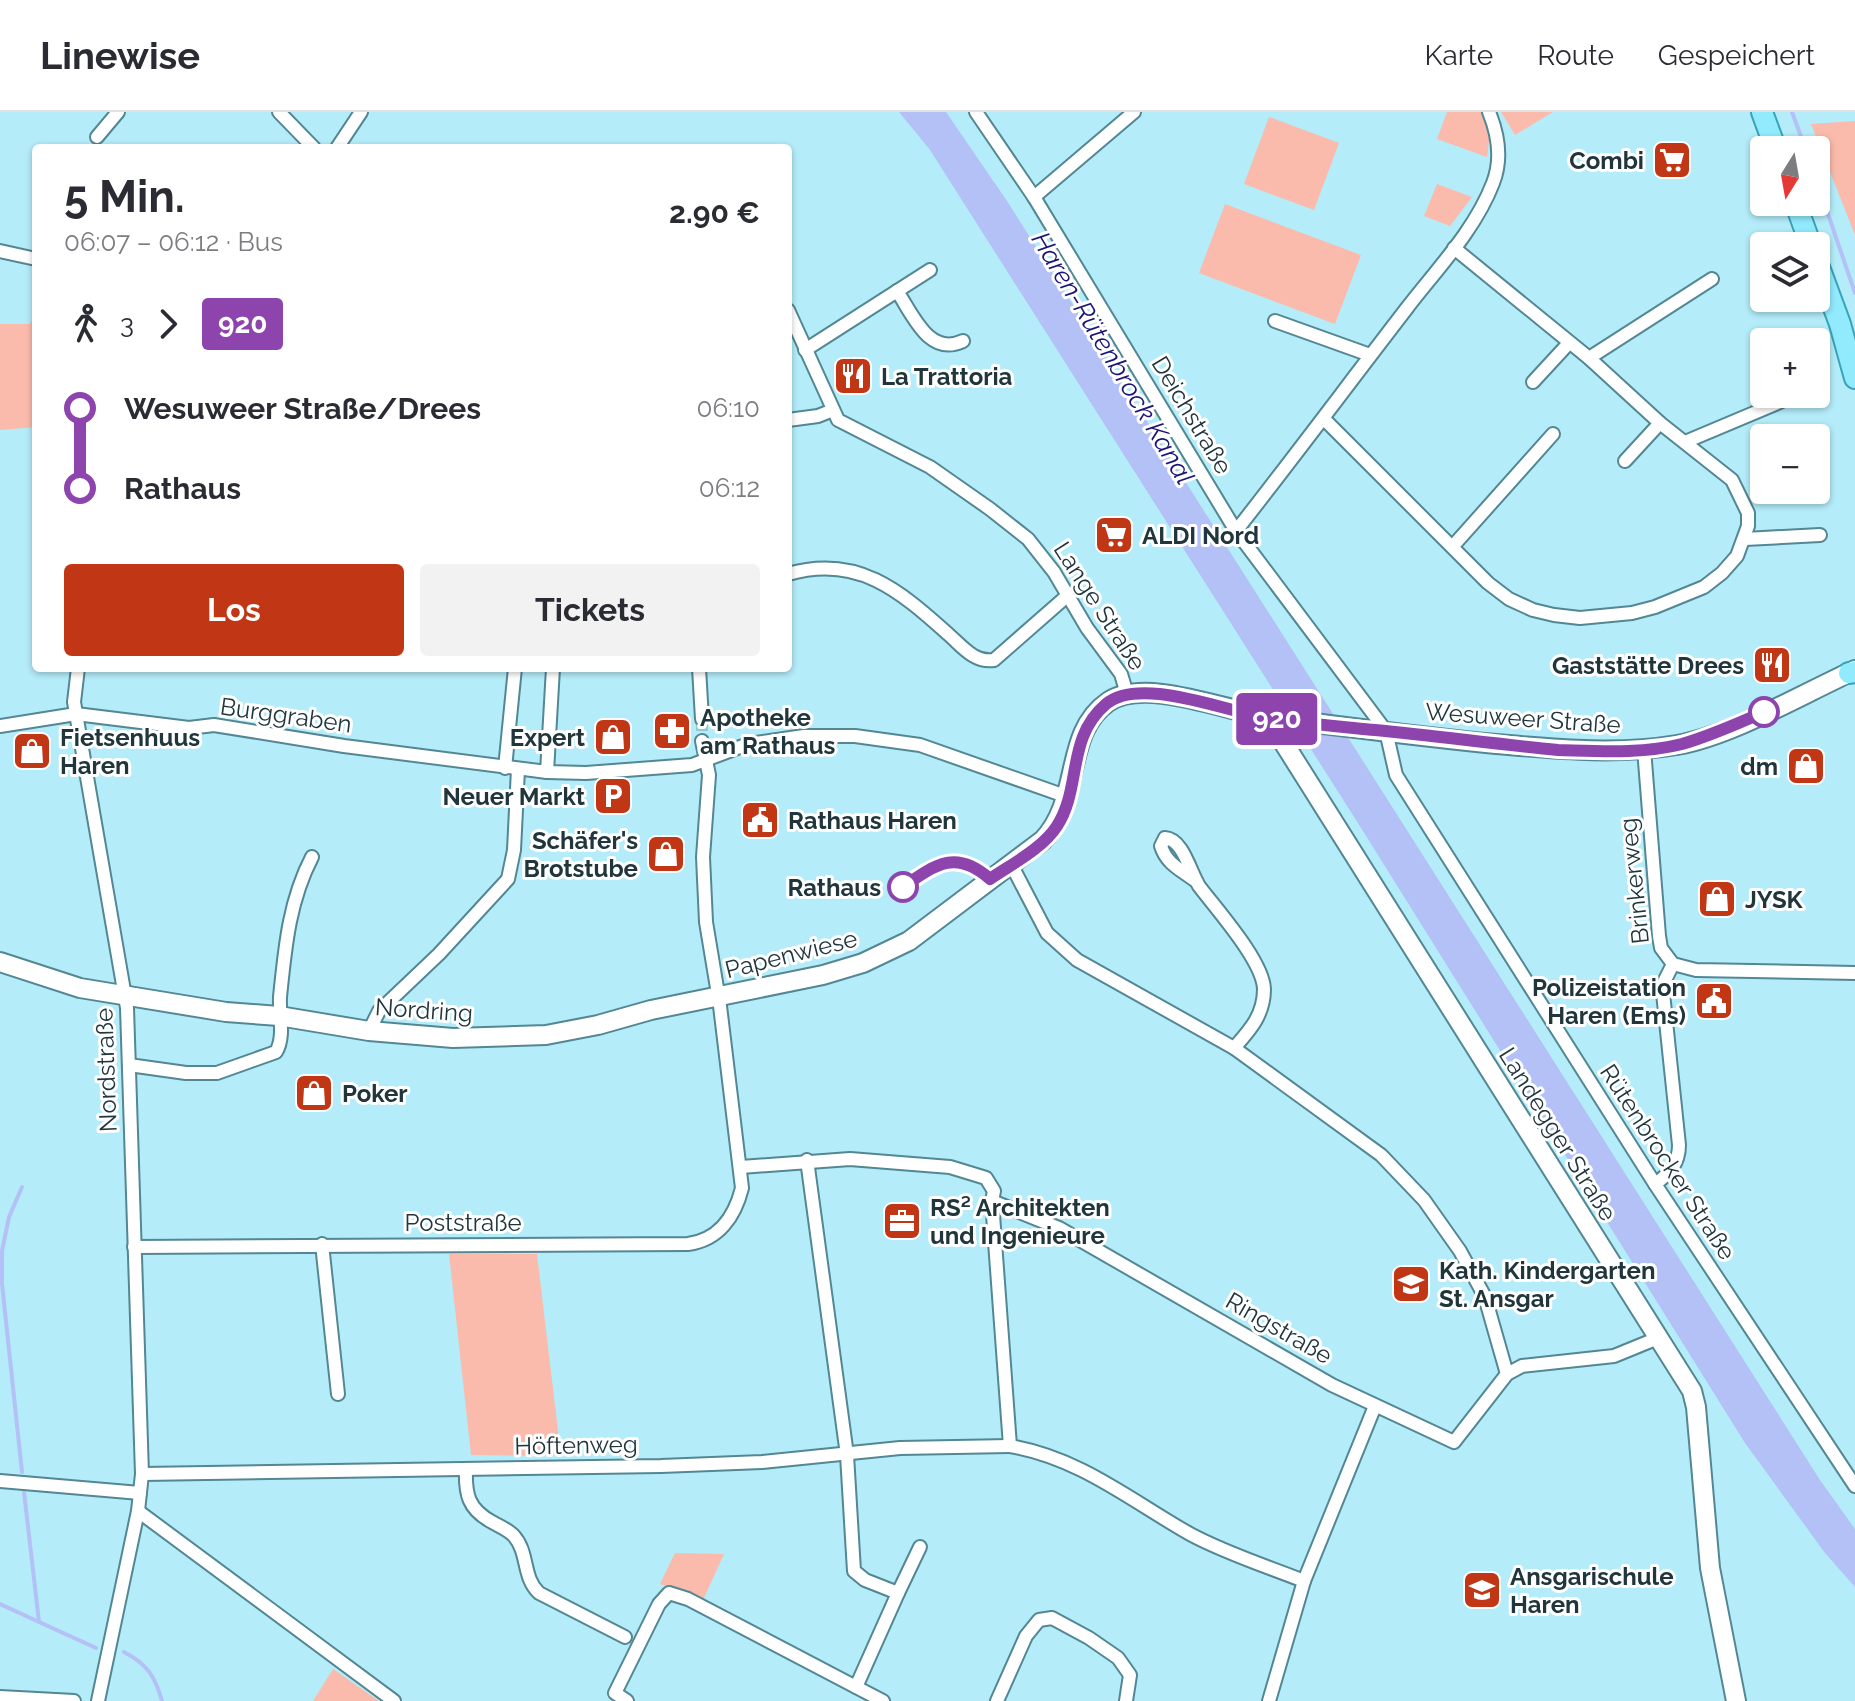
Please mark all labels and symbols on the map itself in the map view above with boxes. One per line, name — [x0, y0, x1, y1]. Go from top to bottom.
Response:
north arrow — [1750, 136, 1830, 216]
supermarket icon: Combi — [1651, 139, 1693, 181]
place label: Combi — [1569, 146, 1644, 175]
water label: Haren-Rütenbrock Kanal — [1026, 226, 1200, 490]
street label: Deichstraße — [1146, 351, 1238, 479]
restaurant icon: La Trattoria — [832, 355, 874, 397]
place label: La Trattoria — [881, 362, 1013, 391]
supermarket icon: ALDI Nord — [1093, 514, 1135, 556]
place label: ALDI Nord — [1142, 521, 1259, 550]
street label: Lange Straße — [1048, 536, 1152, 676]
restaurant icon: Gaststätte Drees — [1751, 644, 1793, 686]
place label: Gaststätte Drees — [1552, 651, 1744, 680]
street label: Burggraben — [218, 691, 354, 739]
line badge: 920 — [1231, 693, 1323, 745]
street label: Wesuweer Straße — [1424, 697, 1622, 739]
unlabelled marker — [1749, 697, 1779, 727]
place label: Apotheke am Rathaus — [700, 703, 836, 760]
pharmacy icon: Apotheke am Rathaus — [651, 710, 693, 752]
shop icon: Expert — [592, 716, 634, 758]
place label: Fietsenhuus Haren — [60, 723, 200, 780]
place label: Expert — [510, 723, 585, 752]
shop icon: Fietsenhuus Haren — [11, 730, 53, 772]
shop icon: dm — [1785, 745, 1827, 787]
place label: dm — [1740, 752, 1778, 781]
parking icon: Neuer Markt — [592, 775, 634, 817]
place label: Neuer Markt — [443, 782, 585, 811]
public building icon: Rathaus Haren — [739, 799, 781, 841]
place label: Rathaus Haren — [788, 806, 957, 835]
street label: Brinkerweg — [1613, 817, 1655, 945]
place label: Schäfer's Brotstube — [524, 826, 638, 883]
shop icon: Schäfer's Brotstube — [645, 833, 687, 875]
marker: Rathaus — [888, 872, 918, 902]
place label: Rathaus — [787, 873, 881, 902]
shop icon: JYSK — [1696, 878, 1738, 920]
place label: JYSK — [1745, 885, 1804, 914]
street label: Papenwiese — [722, 924, 860, 984]
place label: Polizeistation Haren (Ems) — [1532, 973, 1686, 1030]
public building icon: Polizeistation Haren (Ems) — [1693, 980, 1735, 1022]
street label: Nordring — [374, 992, 474, 1028]
street label: Nordstraße — [89, 1008, 123, 1132]
street label: Landegger Straße — [1493, 1042, 1623, 1226]
street label: Rütenbrocker Straße — [1594, 1059, 1742, 1265]
shop icon: Poker — [293, 1072, 335, 1114]
place label: Poker — [342, 1079, 408, 1108]
place label: RS² Architekten und Ingenieure — [930, 1193, 1110, 1250]
office icon: RS² Architekten und Ingenieure — [881, 1200, 923, 1242]
street label: Poststraße — [404, 1208, 522, 1237]
place label: Kath. Kindergarten St. Ansgar — [1439, 1256, 1655, 1313]
school or university icon: Kath. Kindergarten St. Ansgar — [1390, 1263, 1432, 1305]
street label: Ringstraße — [1221, 1286, 1337, 1370]
street label: Höftenweg — [514, 1429, 638, 1461]
place label: Ansgarischule Haren — [1510, 1562, 1674, 1619]
school or university icon: Ansgarischule Haren — [1461, 1569, 1503, 1611]

